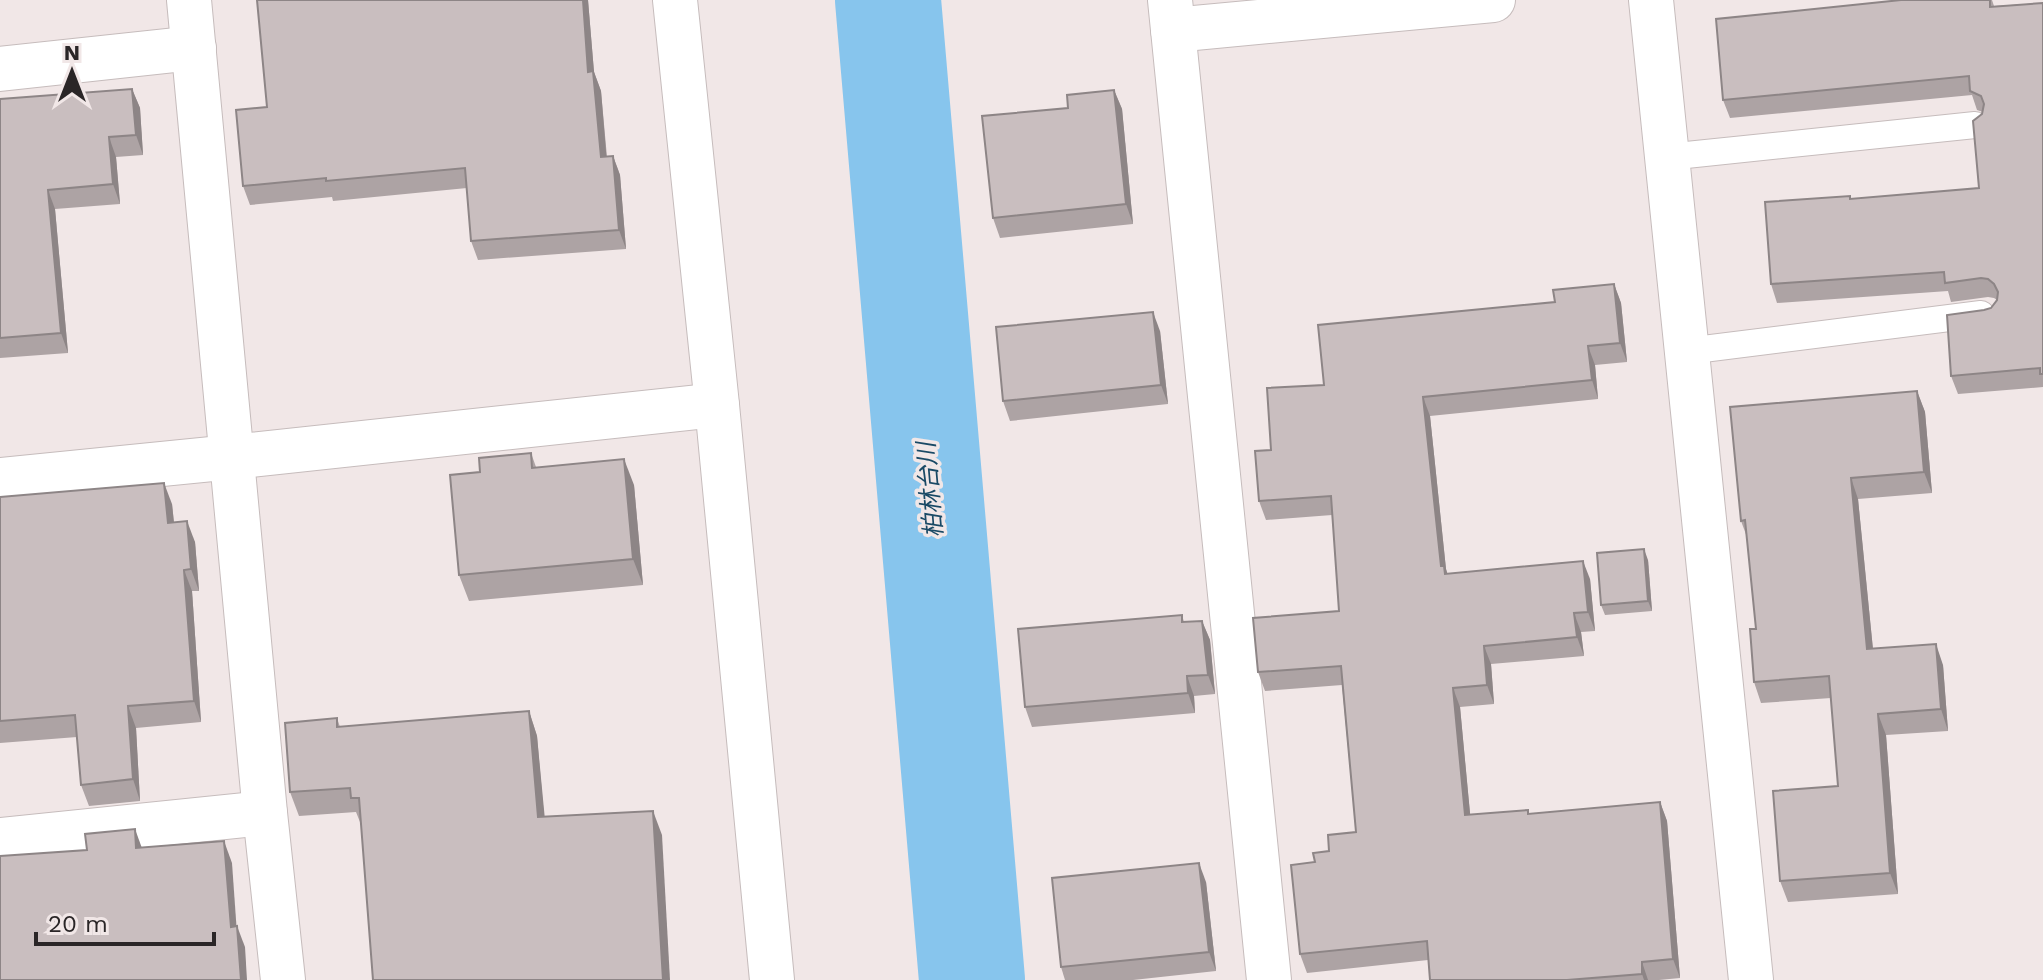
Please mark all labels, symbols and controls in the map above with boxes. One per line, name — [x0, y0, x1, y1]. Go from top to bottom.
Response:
north arrow — [32, 32, 112, 112]
text: N — [64, 40, 80, 65]
water label: 柏林台川 — [912, 438, 948, 539]
scale bar — [36, 896, 214, 946]
text: 20 m — [48, 910, 108, 938]

